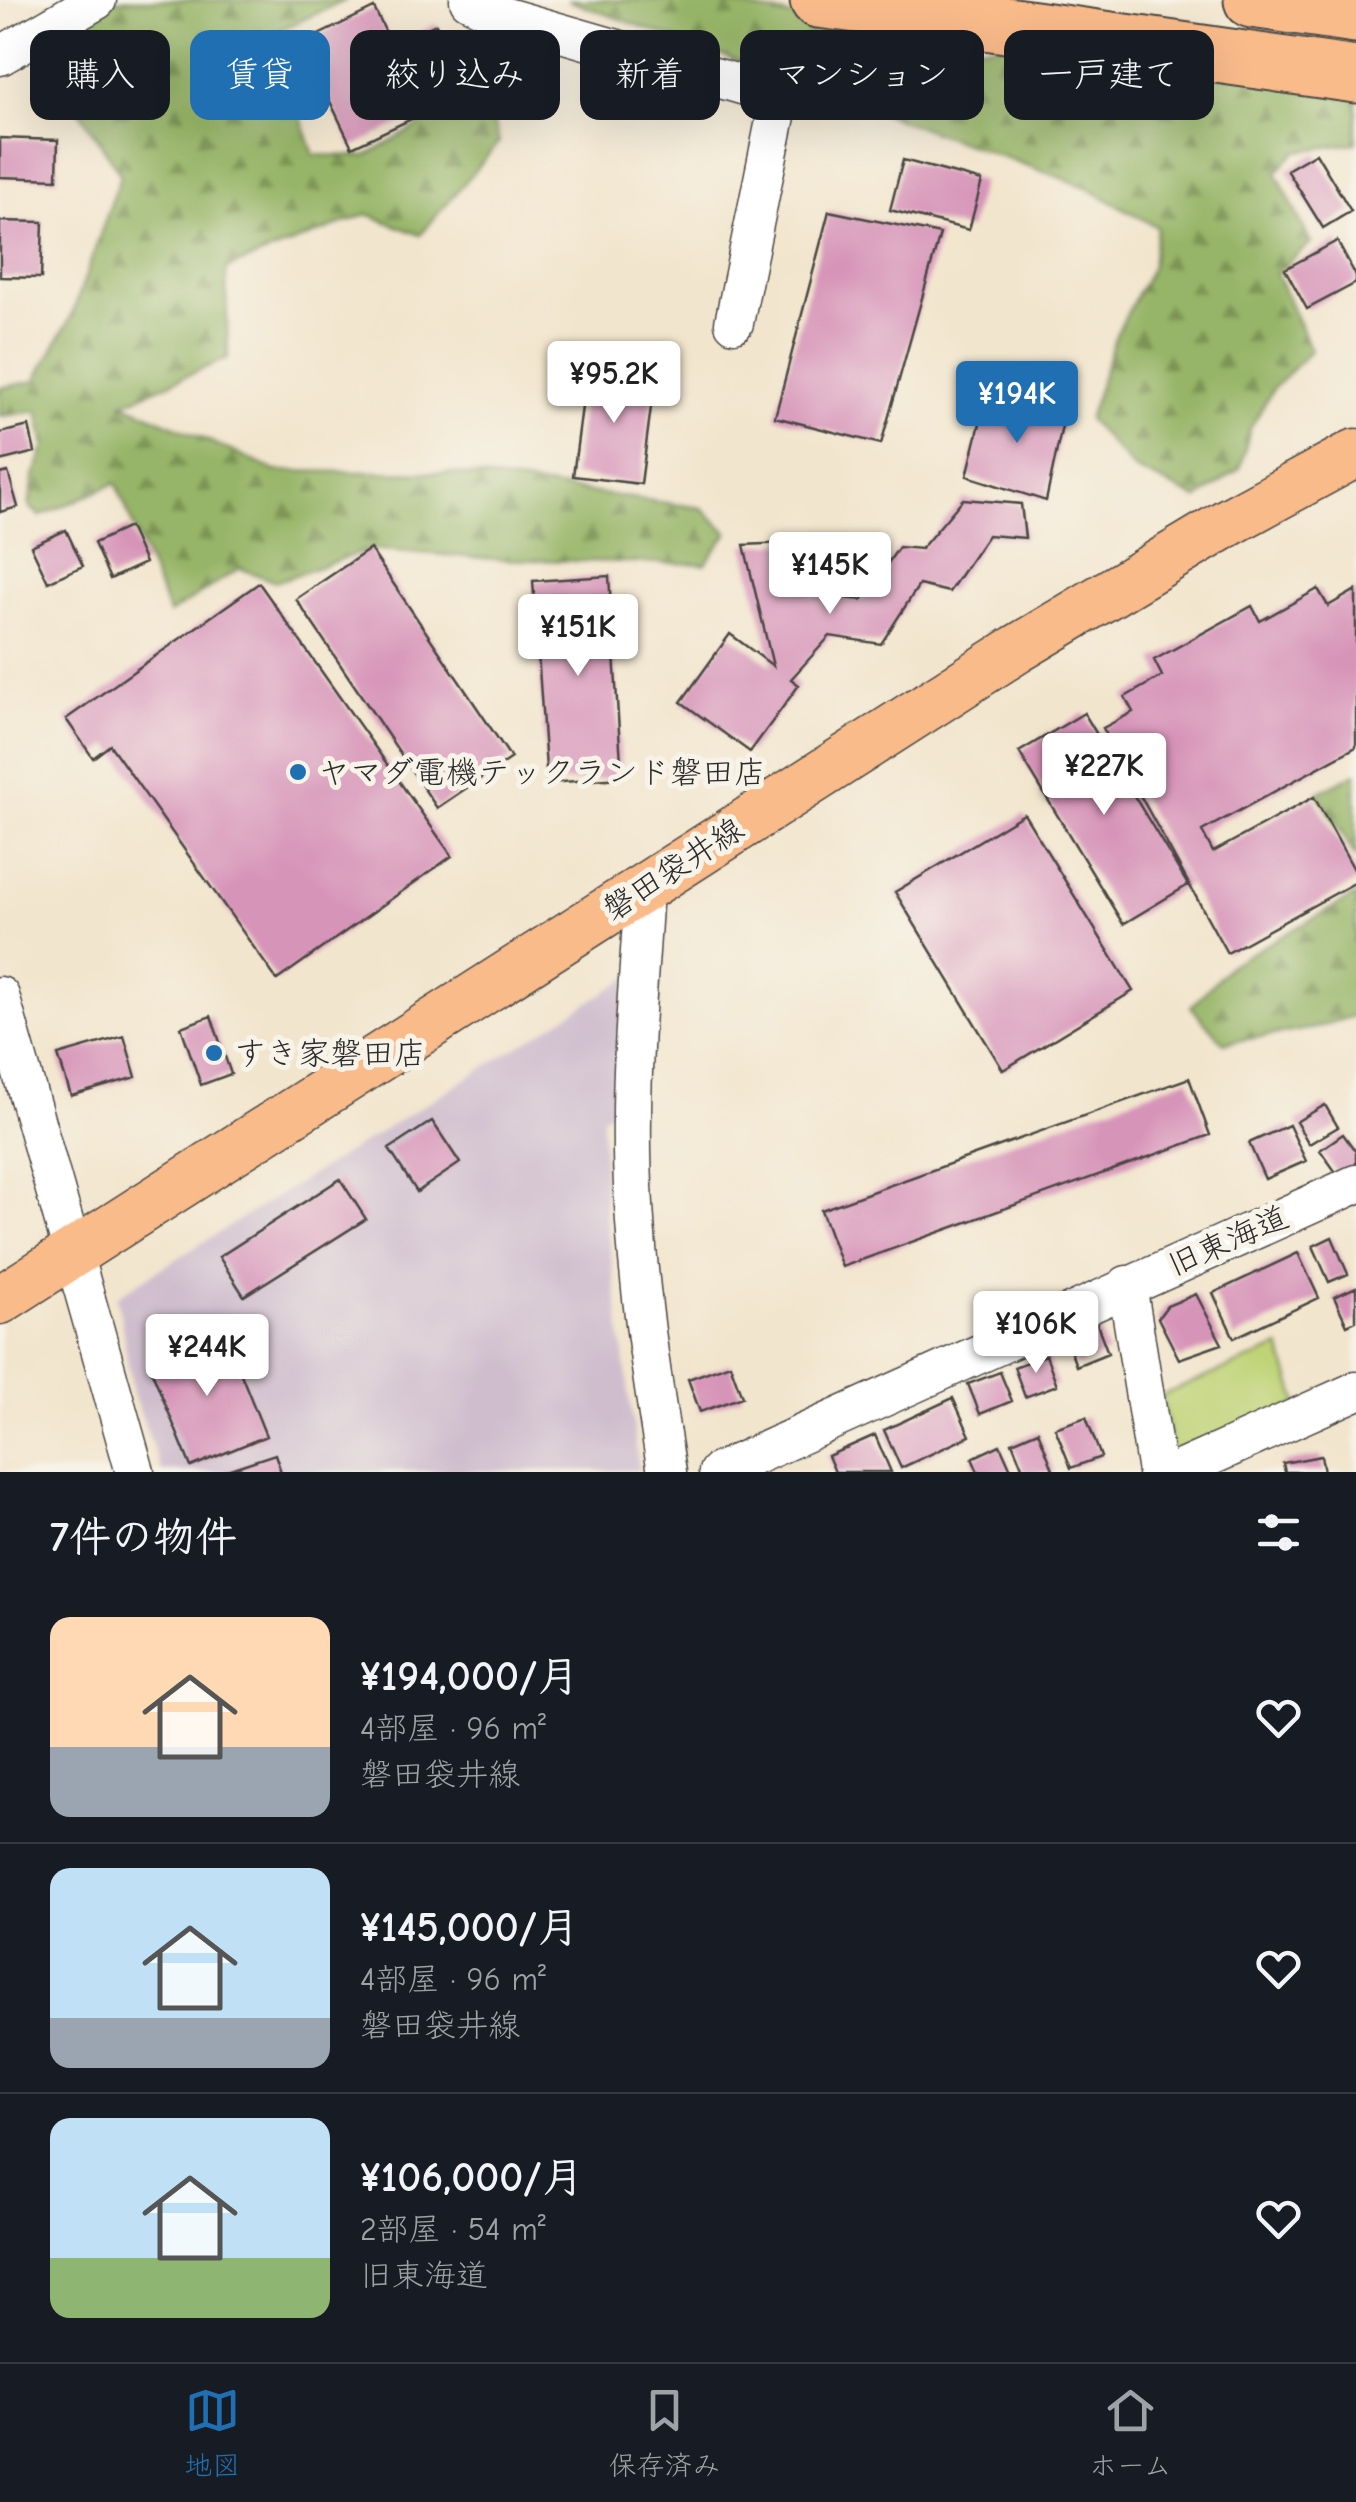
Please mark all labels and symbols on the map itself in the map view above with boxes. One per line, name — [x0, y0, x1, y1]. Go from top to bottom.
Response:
pin: ¥95.2K — [533, 341, 695, 426]
pin: ¥194K — [947, 361, 1087, 446]
pin: ¥145K — [760, 532, 900, 617]
pin: ¥151K — [508, 594, 648, 679]
pin: ¥227K — [1034, 733, 1174, 818]
place label: ヤマダ電機テックランド磐田店 — [318, 754, 766, 791]
marker: ヤマダ電機テックランド磐田店 — [287, 761, 309, 783]
street label: 磐田袋井線 — [596, 810, 750, 928]
place label: すき家磐田店 — [234, 1035, 426, 1072]
marker: すき家磐田店 — [203, 1042, 225, 1064]
street label: 旧東海道 — [1162, 1198, 1294, 1284]
pin: ¥106K — [966, 1291, 1106, 1376]
pin: ¥244K — [137, 1314, 277, 1399]

